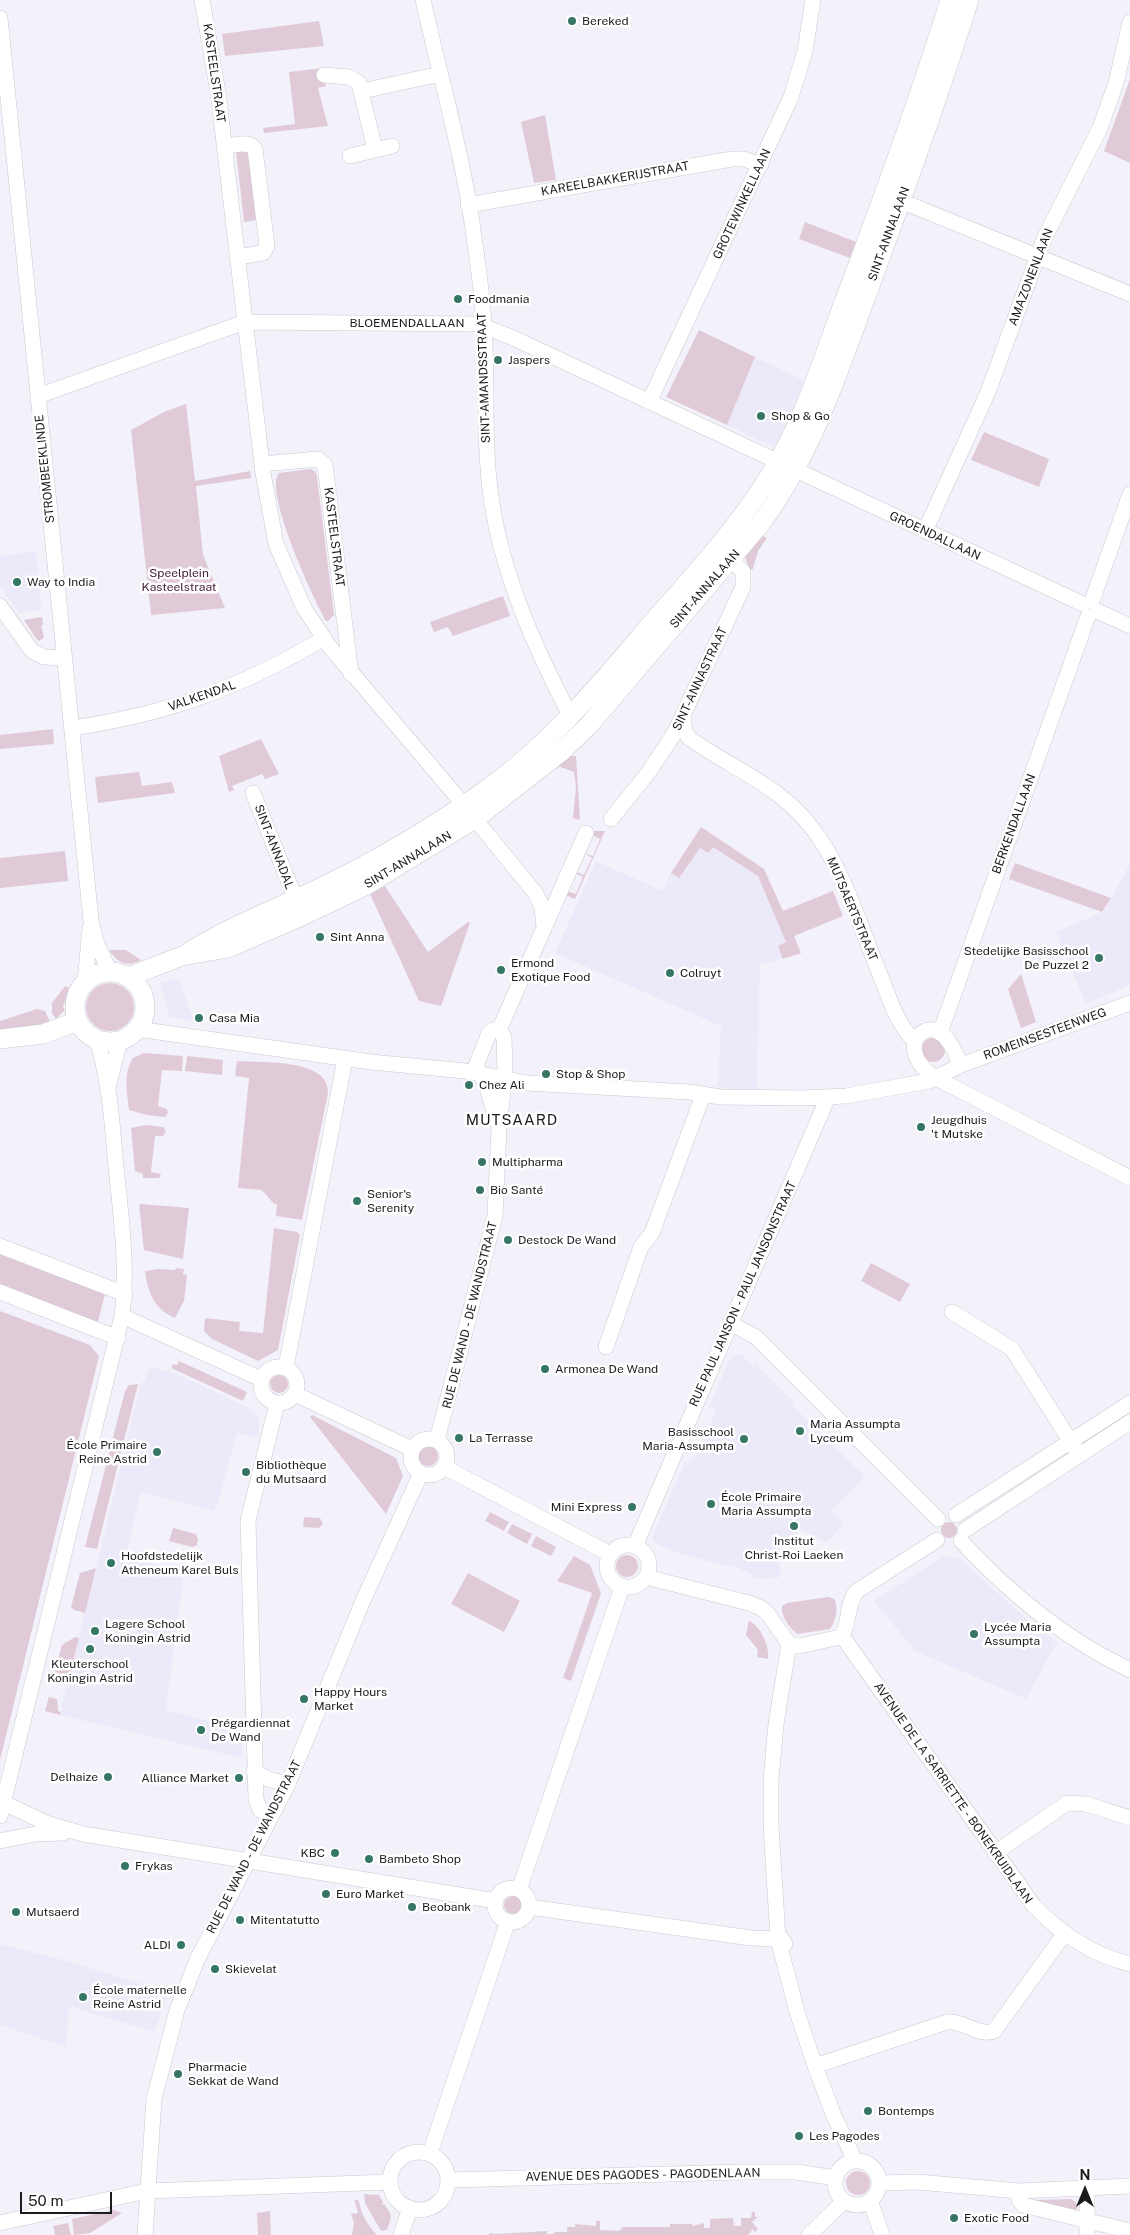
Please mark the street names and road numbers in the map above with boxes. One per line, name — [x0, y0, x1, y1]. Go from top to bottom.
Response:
street label: KASTEELSTRAAT — [200, 22, 228, 124]
street label: GROTEWINKELLAAN — [710, 147, 774, 261]
street label: KAREELBAKKERIJSTRAAT — [540, 159, 690, 199]
street label: SINT-ANNALAAN — [865, 185, 913, 283]
street label: AMAZONENLAAN — [1006, 226, 1056, 328]
street label: SINT-AMANDSSTRAAT — [475, 313, 493, 443]
street label: BLOEMENDALLAAN — [349, 316, 465, 330]
street label: STROMBEEKLINDE — [32, 414, 58, 524]
street label: KASTEELSTRAAT — [321, 486, 347, 588]
street label: GROENDALLAAN — [887, 509, 983, 563]
street label: SINT-ANNALAAN — [667, 547, 743, 631]
street label: SINT-ANNASTRAAT — [670, 625, 730, 733]
street label: VALKENDAL — [166, 678, 238, 714]
street label: BERKENDALLAAN — [989, 772, 1039, 876]
street label: SINT-ANNADAL — [251, 803, 297, 891]
street label: SINT-ANNALAAN — [362, 828, 454, 892]
street label: MUTSAERTSTRAAT — [824, 855, 880, 963]
street label: ROMEINSESTEENWEG — [982, 1005, 1108, 1063]
street label: RUE PAUL JANSON - PAUL JANSONSTRAAT — [687, 1179, 799, 1409]
street label: RUE DE WAND - DE WANDSTRAAT — [440, 1220, 500, 1410]
street label: AVENUE DE LA SARRIETTE - BONEKRUIDLAAN — [871, 1680, 1035, 1906]
street label: RUE DE WAND - DE WANDSTRAAT — [204, 1758, 304, 1936]
street label: AVENUE DES PAGODES - PAGODENLAAN — [525, 2166, 761, 2184]

